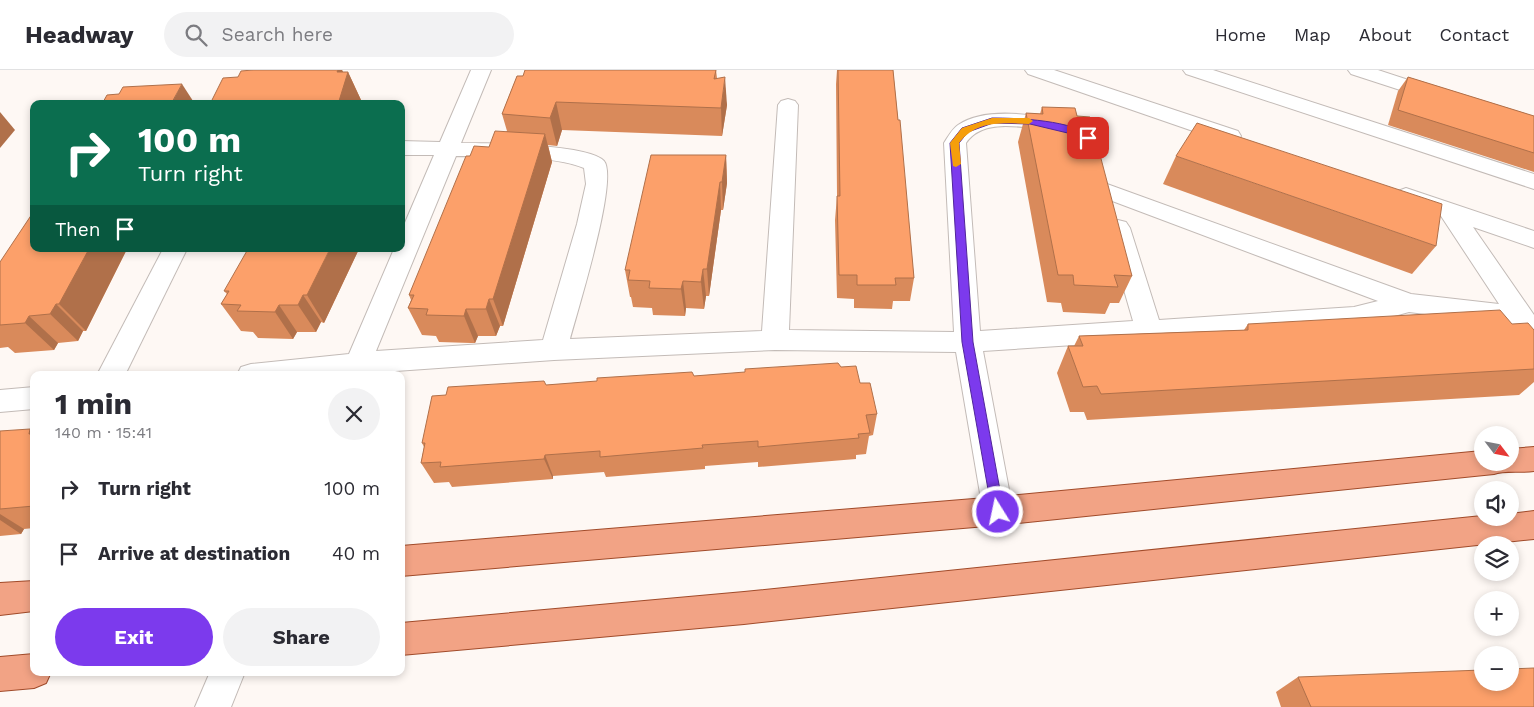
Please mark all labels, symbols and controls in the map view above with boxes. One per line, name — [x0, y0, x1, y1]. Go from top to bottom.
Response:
search box — [164, 12, 514, 57]
text: Headway — [25, 21, 134, 49]
icon: search — [182, 21, 210, 49]
text: Search here — [222, 23, 333, 46]
text: Home — [1215, 24, 1266, 45]
text: Map — [1294, 24, 1331, 45]
text: About — [1359, 24, 1411, 45]
text: Contact — [1439, 24, 1509, 45]
pin — [1067, 117, 1109, 159]
text: 100 m — [138, 119, 241, 161]
icon: right — [55, 120, 120, 185]
icon: arrive — [1074, 124, 1102, 152]
text: Turn right — [138, 161, 243, 186]
icon: arrive — [111, 215, 139, 243]
text: Then — [55, 218, 101, 241]
text: 1 min — [55, 386, 132, 421]
button: close — [328, 388, 380, 440]
text: 140 m · 15:41 — [55, 423, 152, 442]
north arrow — [1474, 426, 1519, 471]
map controls — [1474, 426, 1519, 691]
icon: right — [55, 475, 83, 503]
text: Turn right — [98, 477, 191, 500]
text: 100 m — [324, 477, 380, 500]
button: sound — [1474, 481, 1519, 526]
position arrow — [971, 485, 1023, 537]
button: layers — [1474, 536, 1519, 581]
icon: arrive — [55, 540, 83, 568]
text: Arrive at destination — [98, 542, 290, 565]
text: 40 m — [332, 542, 380, 565]
button: + — [1474, 591, 1519, 636]
button: Exit — [55, 608, 213, 666]
button: Share — [223, 608, 380, 666]
button: − — [1474, 646, 1519, 691]

